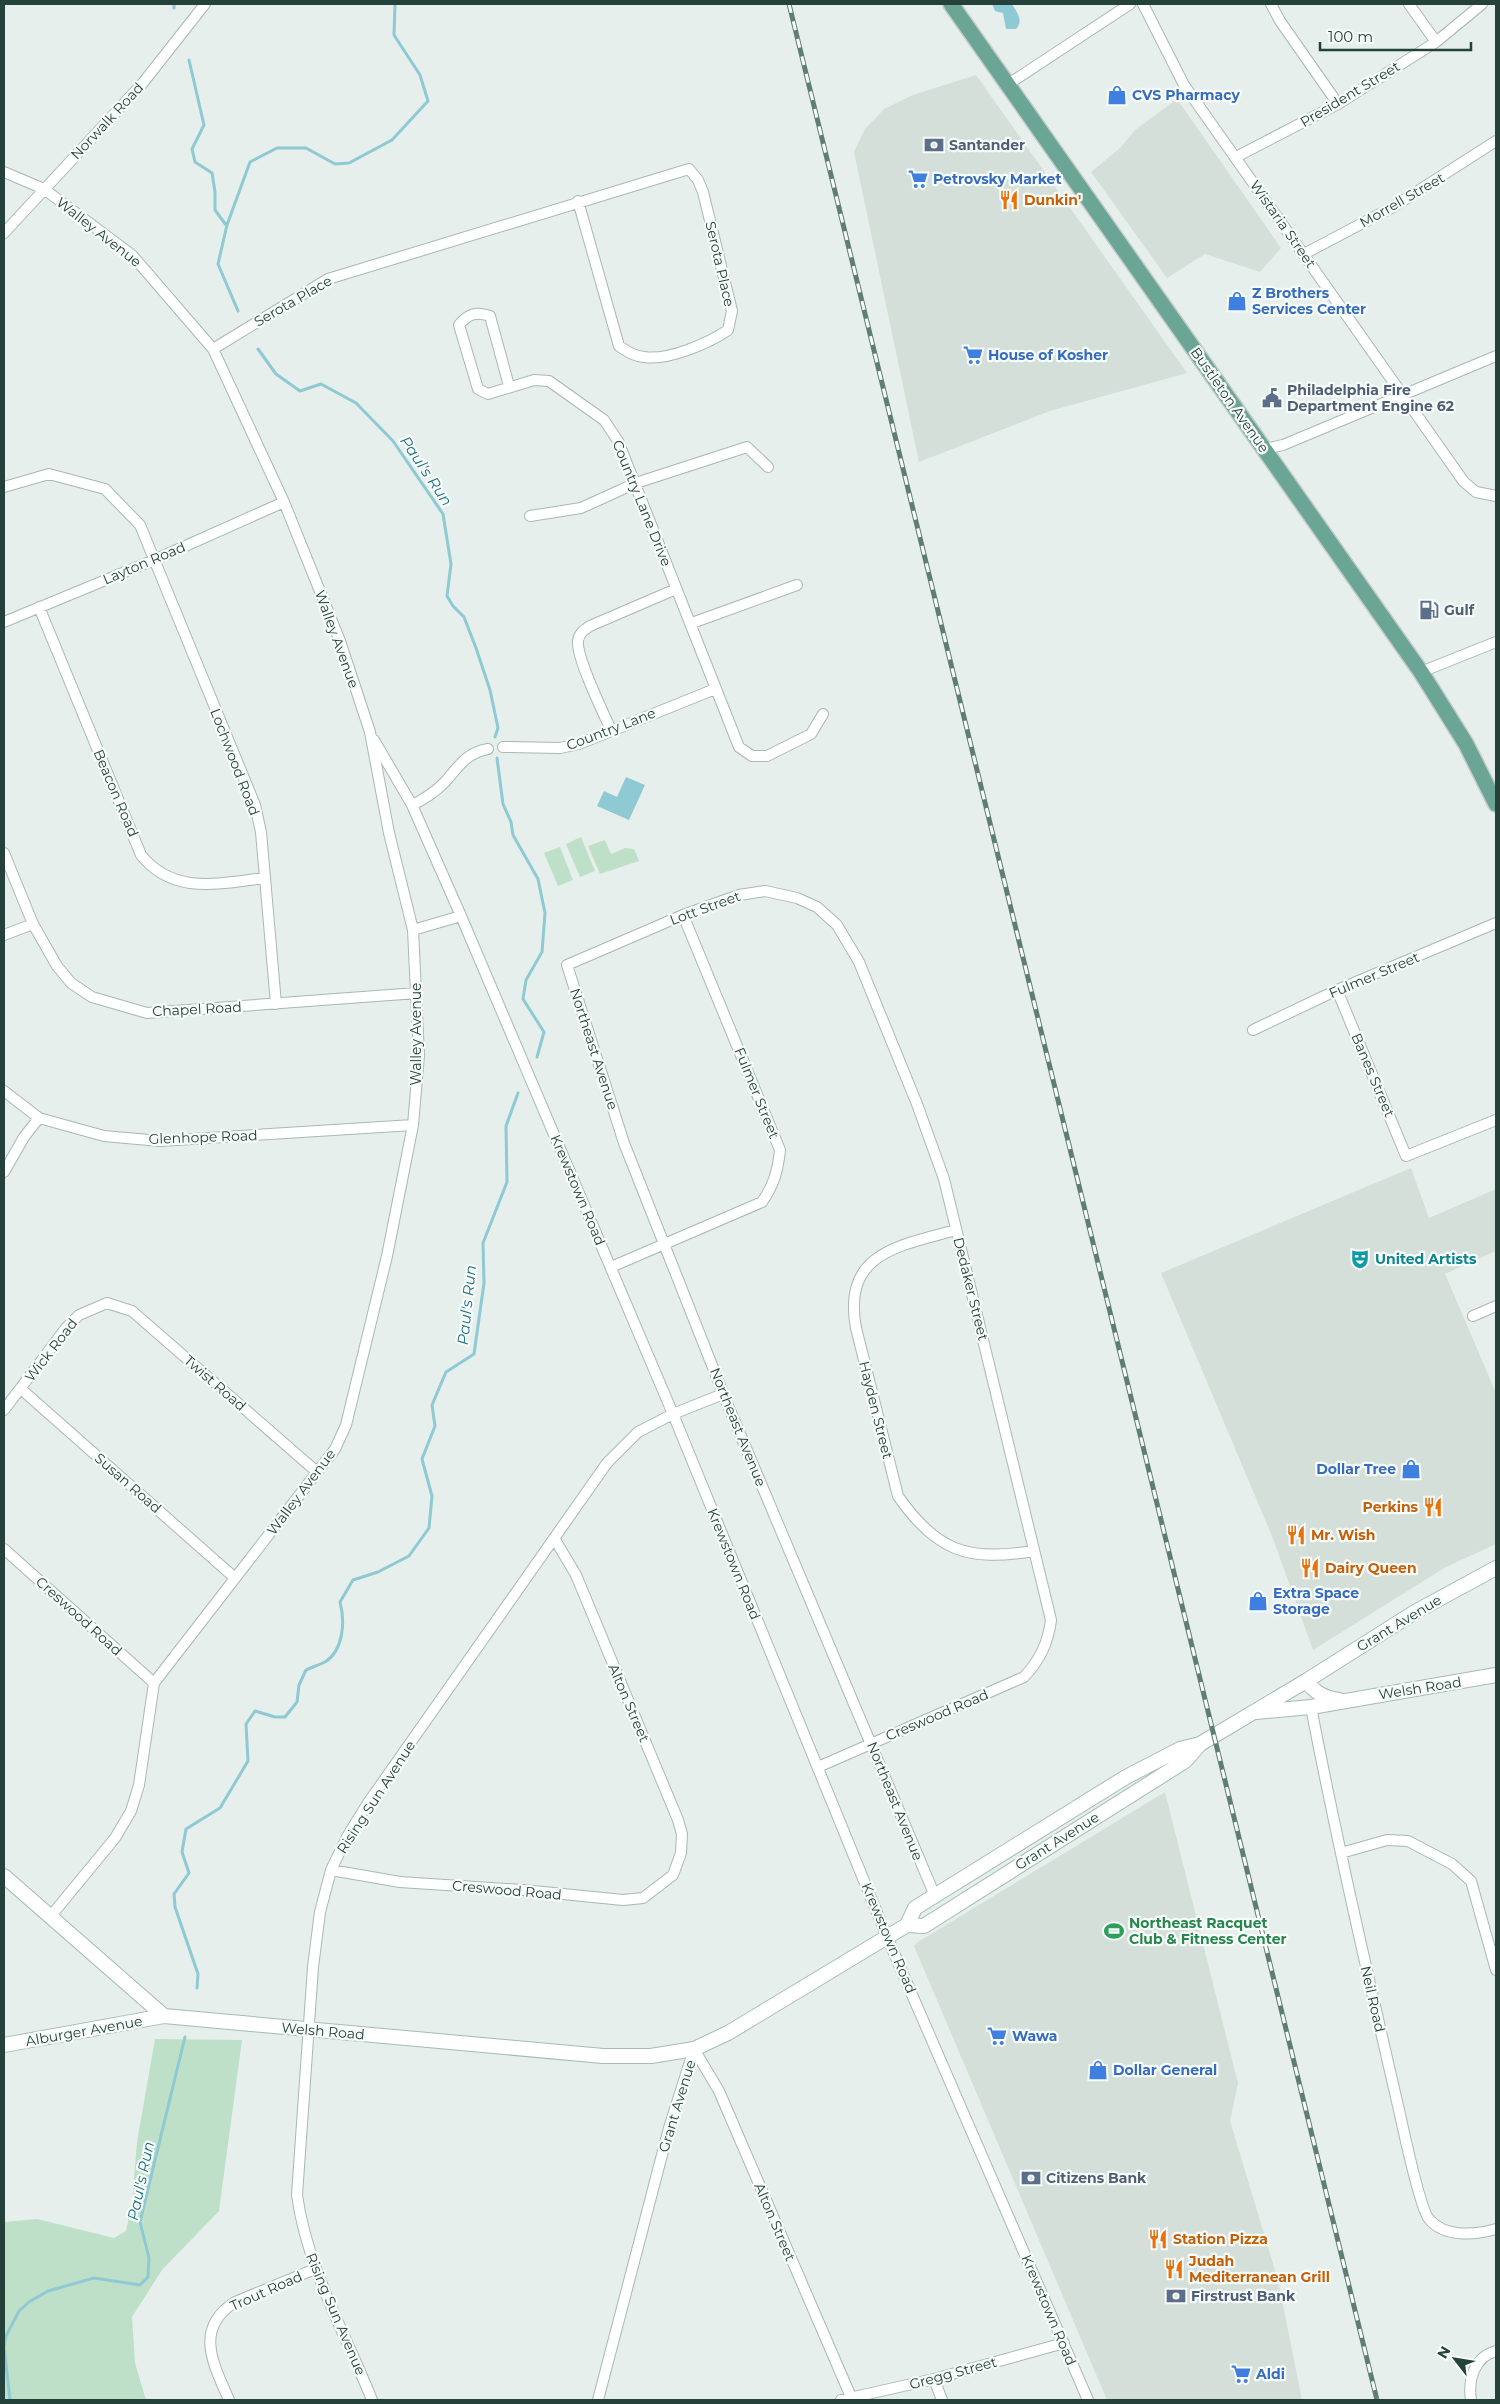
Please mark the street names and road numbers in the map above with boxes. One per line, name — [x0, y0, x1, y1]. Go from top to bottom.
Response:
street label: President Street — [1297, 57, 1403, 131]
street label: Norwalk Road — [67, 79, 147, 163]
street label: Morrell Street — [1356, 168, 1448, 232]
street label: Wistaria Street — [1246, 177, 1320, 272]
street label: Walley Avenue — [53, 193, 145, 271]
street label: Serota Place — [701, 220, 739, 308]
street label: Serota Place — [251, 271, 335, 331]
street label: Bustleton Avenue — [1187, 344, 1273, 456]
street label: Country Lane Drive — [608, 437, 676, 569]
street label: Layton Road — [100, 538, 188, 588]
street label: Walley Avenue — [311, 588, 363, 690]
street label: Country Lane — [564, 704, 658, 754]
street label: Lochwood Road — [206, 706, 264, 818]
street label: Beacon Road — [89, 747, 143, 839]
street label: Lott Street — [667, 887, 743, 929]
street label: Fulmer Street — [1326, 948, 1422, 1002]
street label: Walley Avenue — [407, 982, 425, 1086]
street label: Northeast Avenue — [566, 986, 622, 1112]
street label: Chapel Road — [152, 998, 242, 1020]
street label: Banes Street — [1347, 1030, 1399, 1120]
street label: Fulmer Street — [731, 1045, 784, 1141]
street label: Glenhope Road — [148, 1126, 258, 1148]
street label: Krewstown Road — [547, 1132, 609, 1248]
street label: Dedaker Street — [949, 1235, 993, 1343]
street label: Wick Road — [21, 1315, 81, 1385]
street label: Twist Road — [180, 1351, 250, 1415]
street label: Hayden Street — [855, 1359, 897, 1461]
street label: Northeast Avenue — [706, 1365, 770, 1489]
street label: Walley Avenue — [263, 1445, 339, 1539]
street label: Susan Road — [91, 1449, 165, 1517]
street label: Krewstown Road — [703, 1506, 765, 1622]
street label: Creswood Road — [32, 1573, 126, 1659]
street label: Grant Avenue — [1353, 1591, 1445, 1655]
street label: Alton Street — [604, 1661, 654, 1745]
street label: Welsh Road — [1377, 1673, 1463, 1703]
street label: Creswood Road — [883, 1685, 991, 1745]
street label: Rising Sun Avenue — [333, 1737, 419, 1857]
street label: Northeast Avenue — [863, 1739, 927, 1863]
street label: Grant Avenue — [1012, 1808, 1102, 1874]
street label: Creswood Road — [451, 1876, 563, 1904]
street label: Krewstown Road — [858, 1880, 920, 1996]
street label: Neil Road — [1357, 1964, 1389, 2034]
street label: Alburger Avenue — [24, 2012, 144, 2050]
street label: Welsh Road — [281, 2018, 365, 2044]
street label: Grant Avenue — [654, 2058, 700, 2154]
street label: Alton Street — [750, 2180, 800, 2264]
street label: Rising Sun Avenue — [302, 2250, 370, 2378]
street label: Krewstown Road — [1018, 2252, 1080, 2368]
street label: Trout Road — [227, 2267, 305, 2315]
street label: Gregg Street — [907, 2353, 999, 2393]

